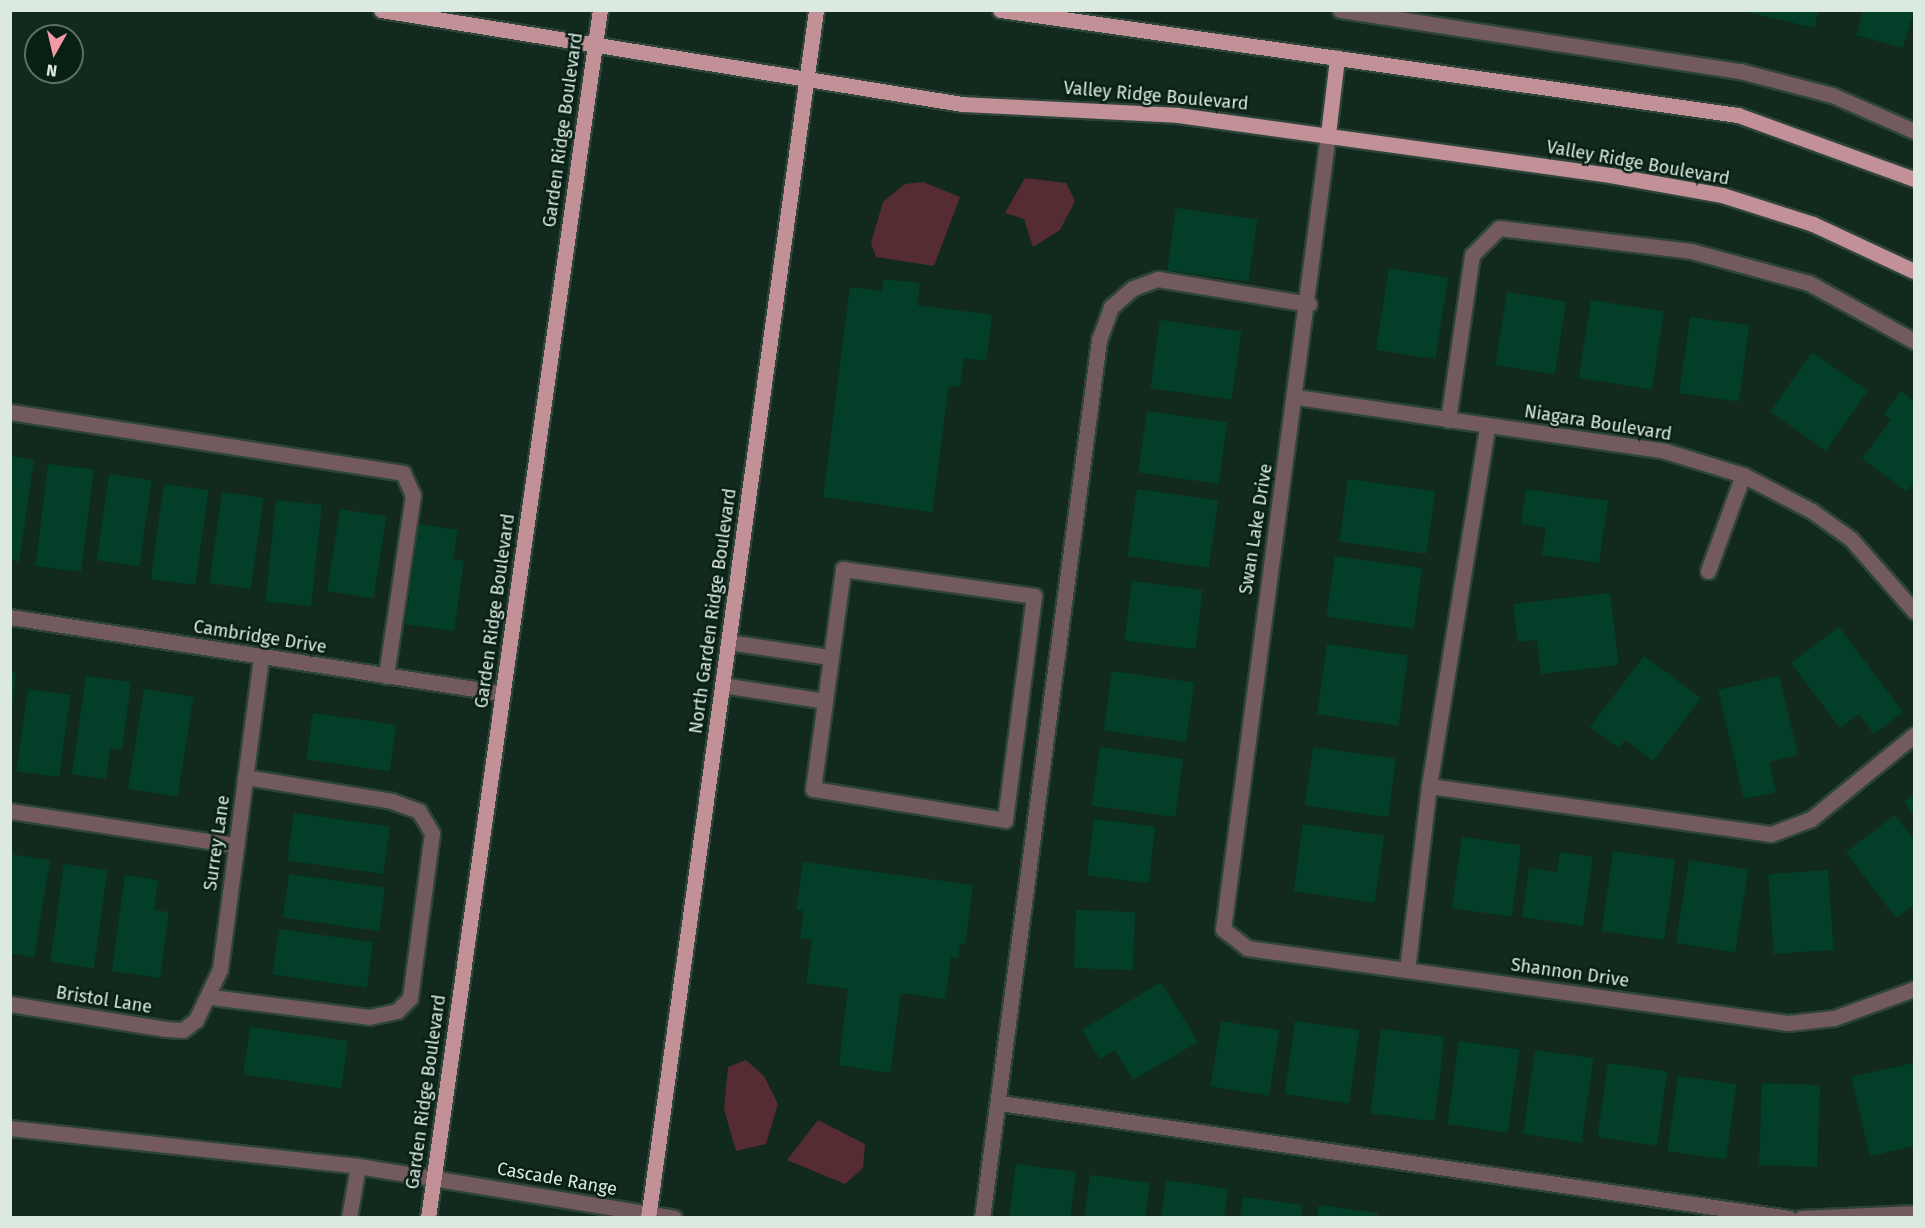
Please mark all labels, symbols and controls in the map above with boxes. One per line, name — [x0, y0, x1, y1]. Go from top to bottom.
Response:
north arrow — [24, 24, 84, 84]
street label: Garden Ridge Boulevard — [539, 31, 587, 229]
text: N — [45, 60, 58, 80]
street label: Valley Ridge Boulevard — [1063, 77, 1249, 115]
street label: Valley Ridge Boulevard — [1545, 136, 1731, 190]
street label: Niagara Boulevard — [1523, 401, 1673, 445]
street label: Swan Lake Drive — [1235, 462, 1277, 596]
street label: North Garden Ridge Boulevard — [685, 487, 741, 735]
street label: Garden Ridge Boulevard — [471, 512, 519, 710]
street label: Cambridge Drive — [192, 616, 328, 658]
street label: Surrey Lane — [200, 794, 234, 892]
street label: Shannon Drive — [1509, 954, 1631, 992]
street label: Bristol Lane — [54, 982, 154, 1018]
street label: Garden Ridge Boulevard — [402, 993, 450, 1191]
street label: Cascade Range — [495, 1158, 619, 1200]

